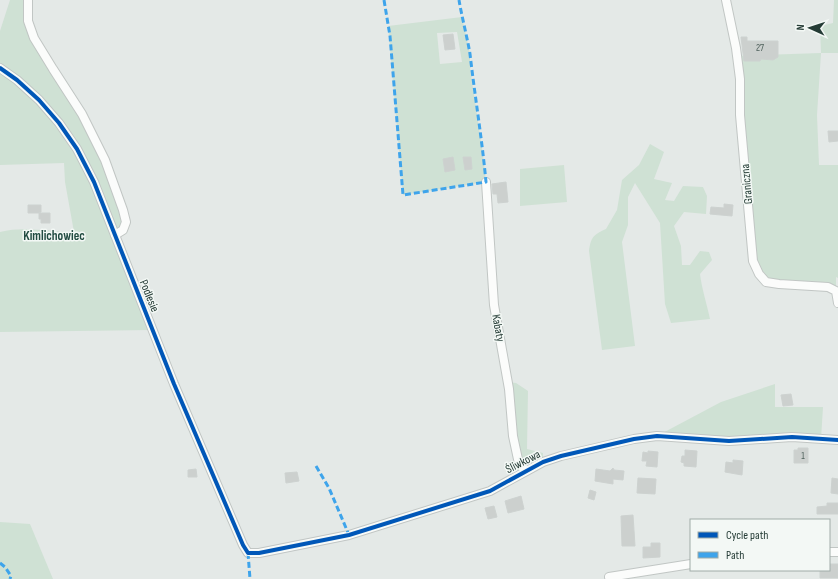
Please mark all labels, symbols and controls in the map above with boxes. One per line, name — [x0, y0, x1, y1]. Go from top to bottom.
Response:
north arrow — [790, 8, 830, 48]
text: N — [794, 24, 807, 31]
house number: 27 — [756, 42, 764, 54]
street label: Graniczna — [738, 163, 756, 205]
district label: Kimlichowiec — [23, 228, 85, 244]
street label: Podlesie — [136, 278, 162, 314]
street label: Kabaty — [488, 313, 508, 343]
street label: Śliwkowa — [503, 447, 543, 477]
house number: 1 — [801, 450, 805, 462]
legend — [690, 519, 830, 571]
text: Cycle path — [726, 528, 768, 543]
text: Path — [726, 548, 744, 563]

